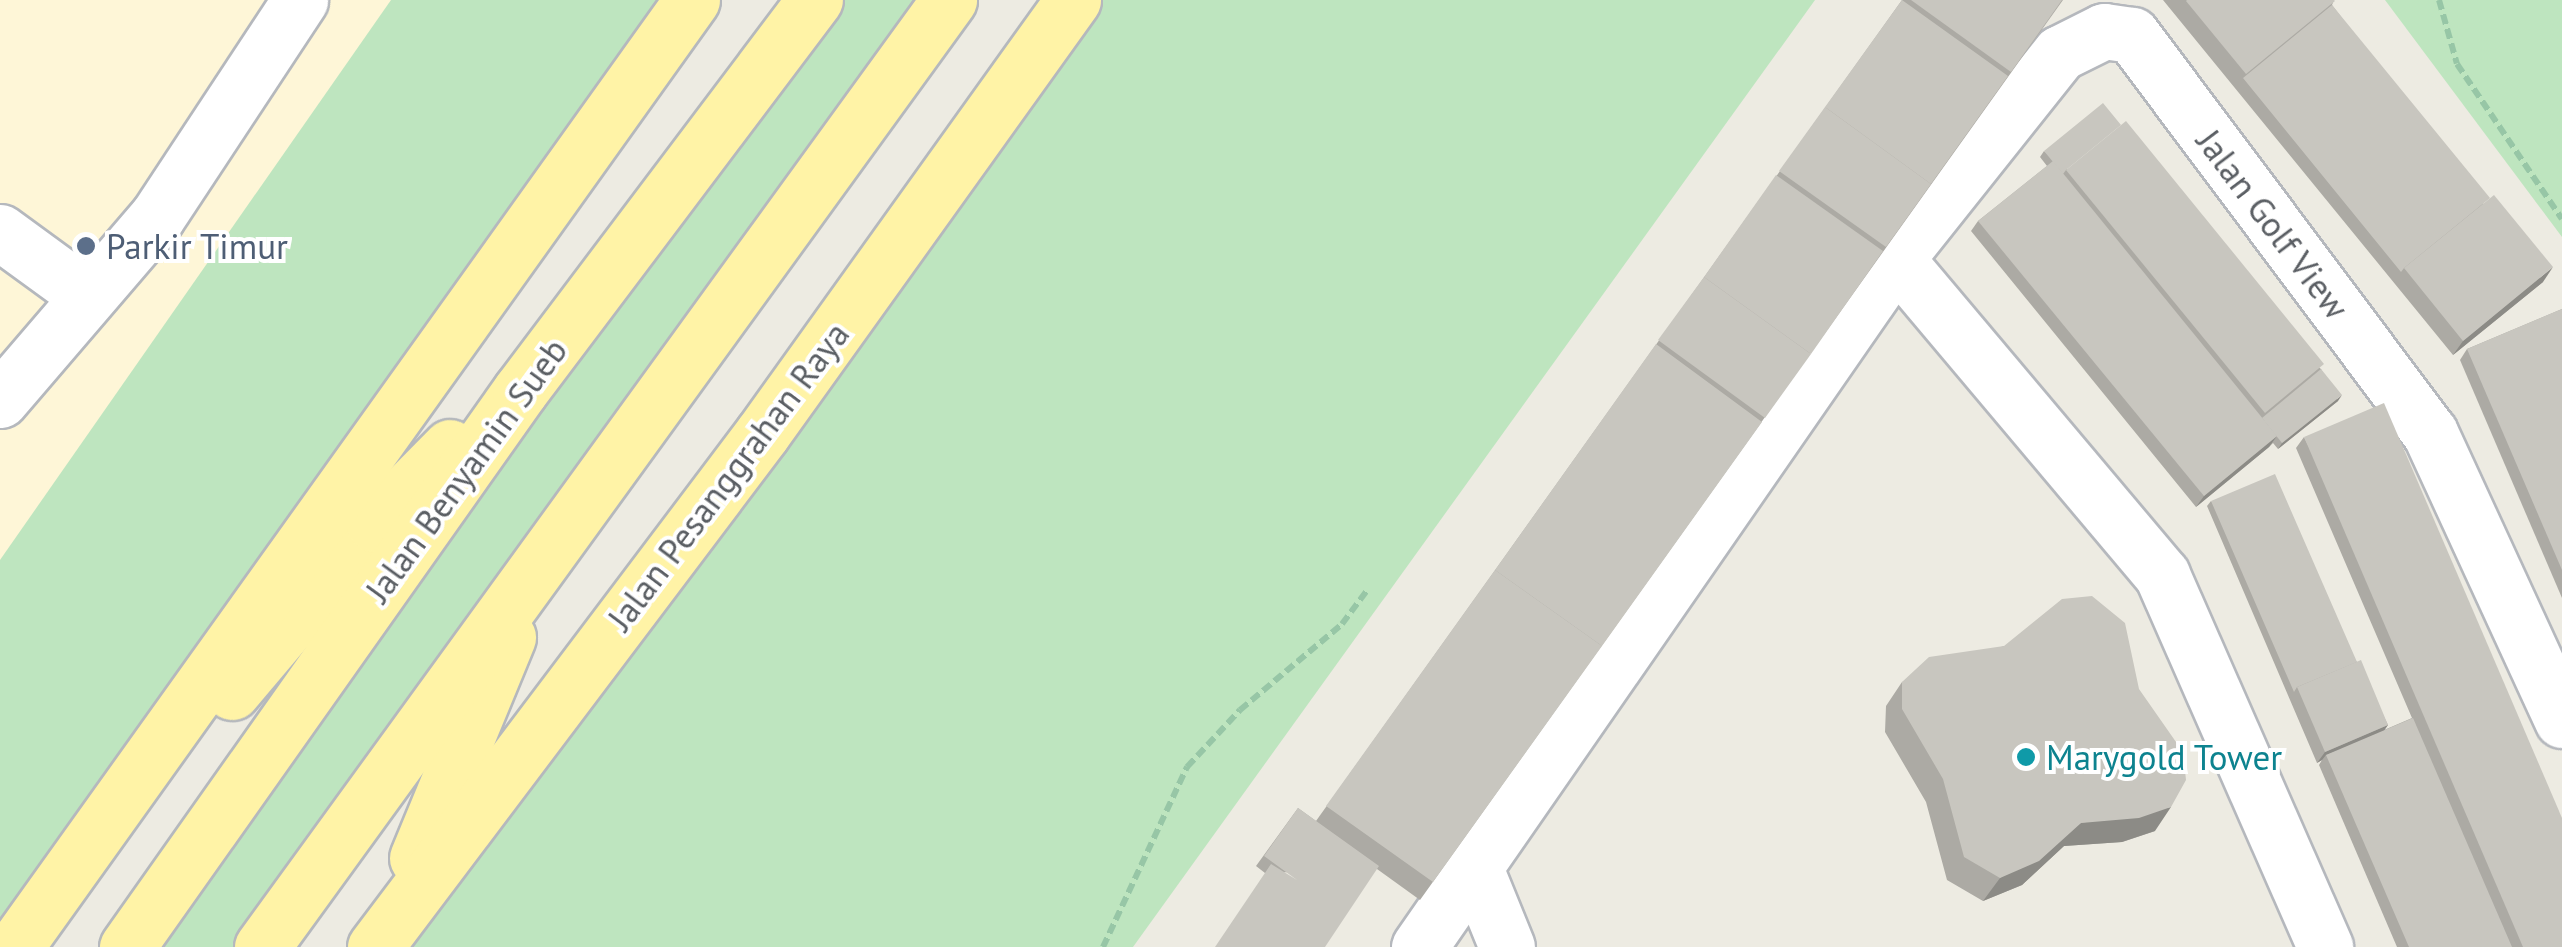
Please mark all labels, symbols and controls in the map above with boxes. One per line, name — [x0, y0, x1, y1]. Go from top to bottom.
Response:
street label: Jalan Golf View — [2188, 121, 2358, 327]
place label: Parkir Timur — [106, 225, 289, 267]
marker: Parkir Timur — [75, 235, 97, 257]
street label: Jalan Pesanggrahan Raya — [599, 314, 857, 638]
street label: Jalan Benyamin Sueb — [356, 330, 576, 610]
place label: Marygold Tower — [2046, 736, 2283, 778]
marker: Marygold Tower — [2015, 746, 2037, 768]

